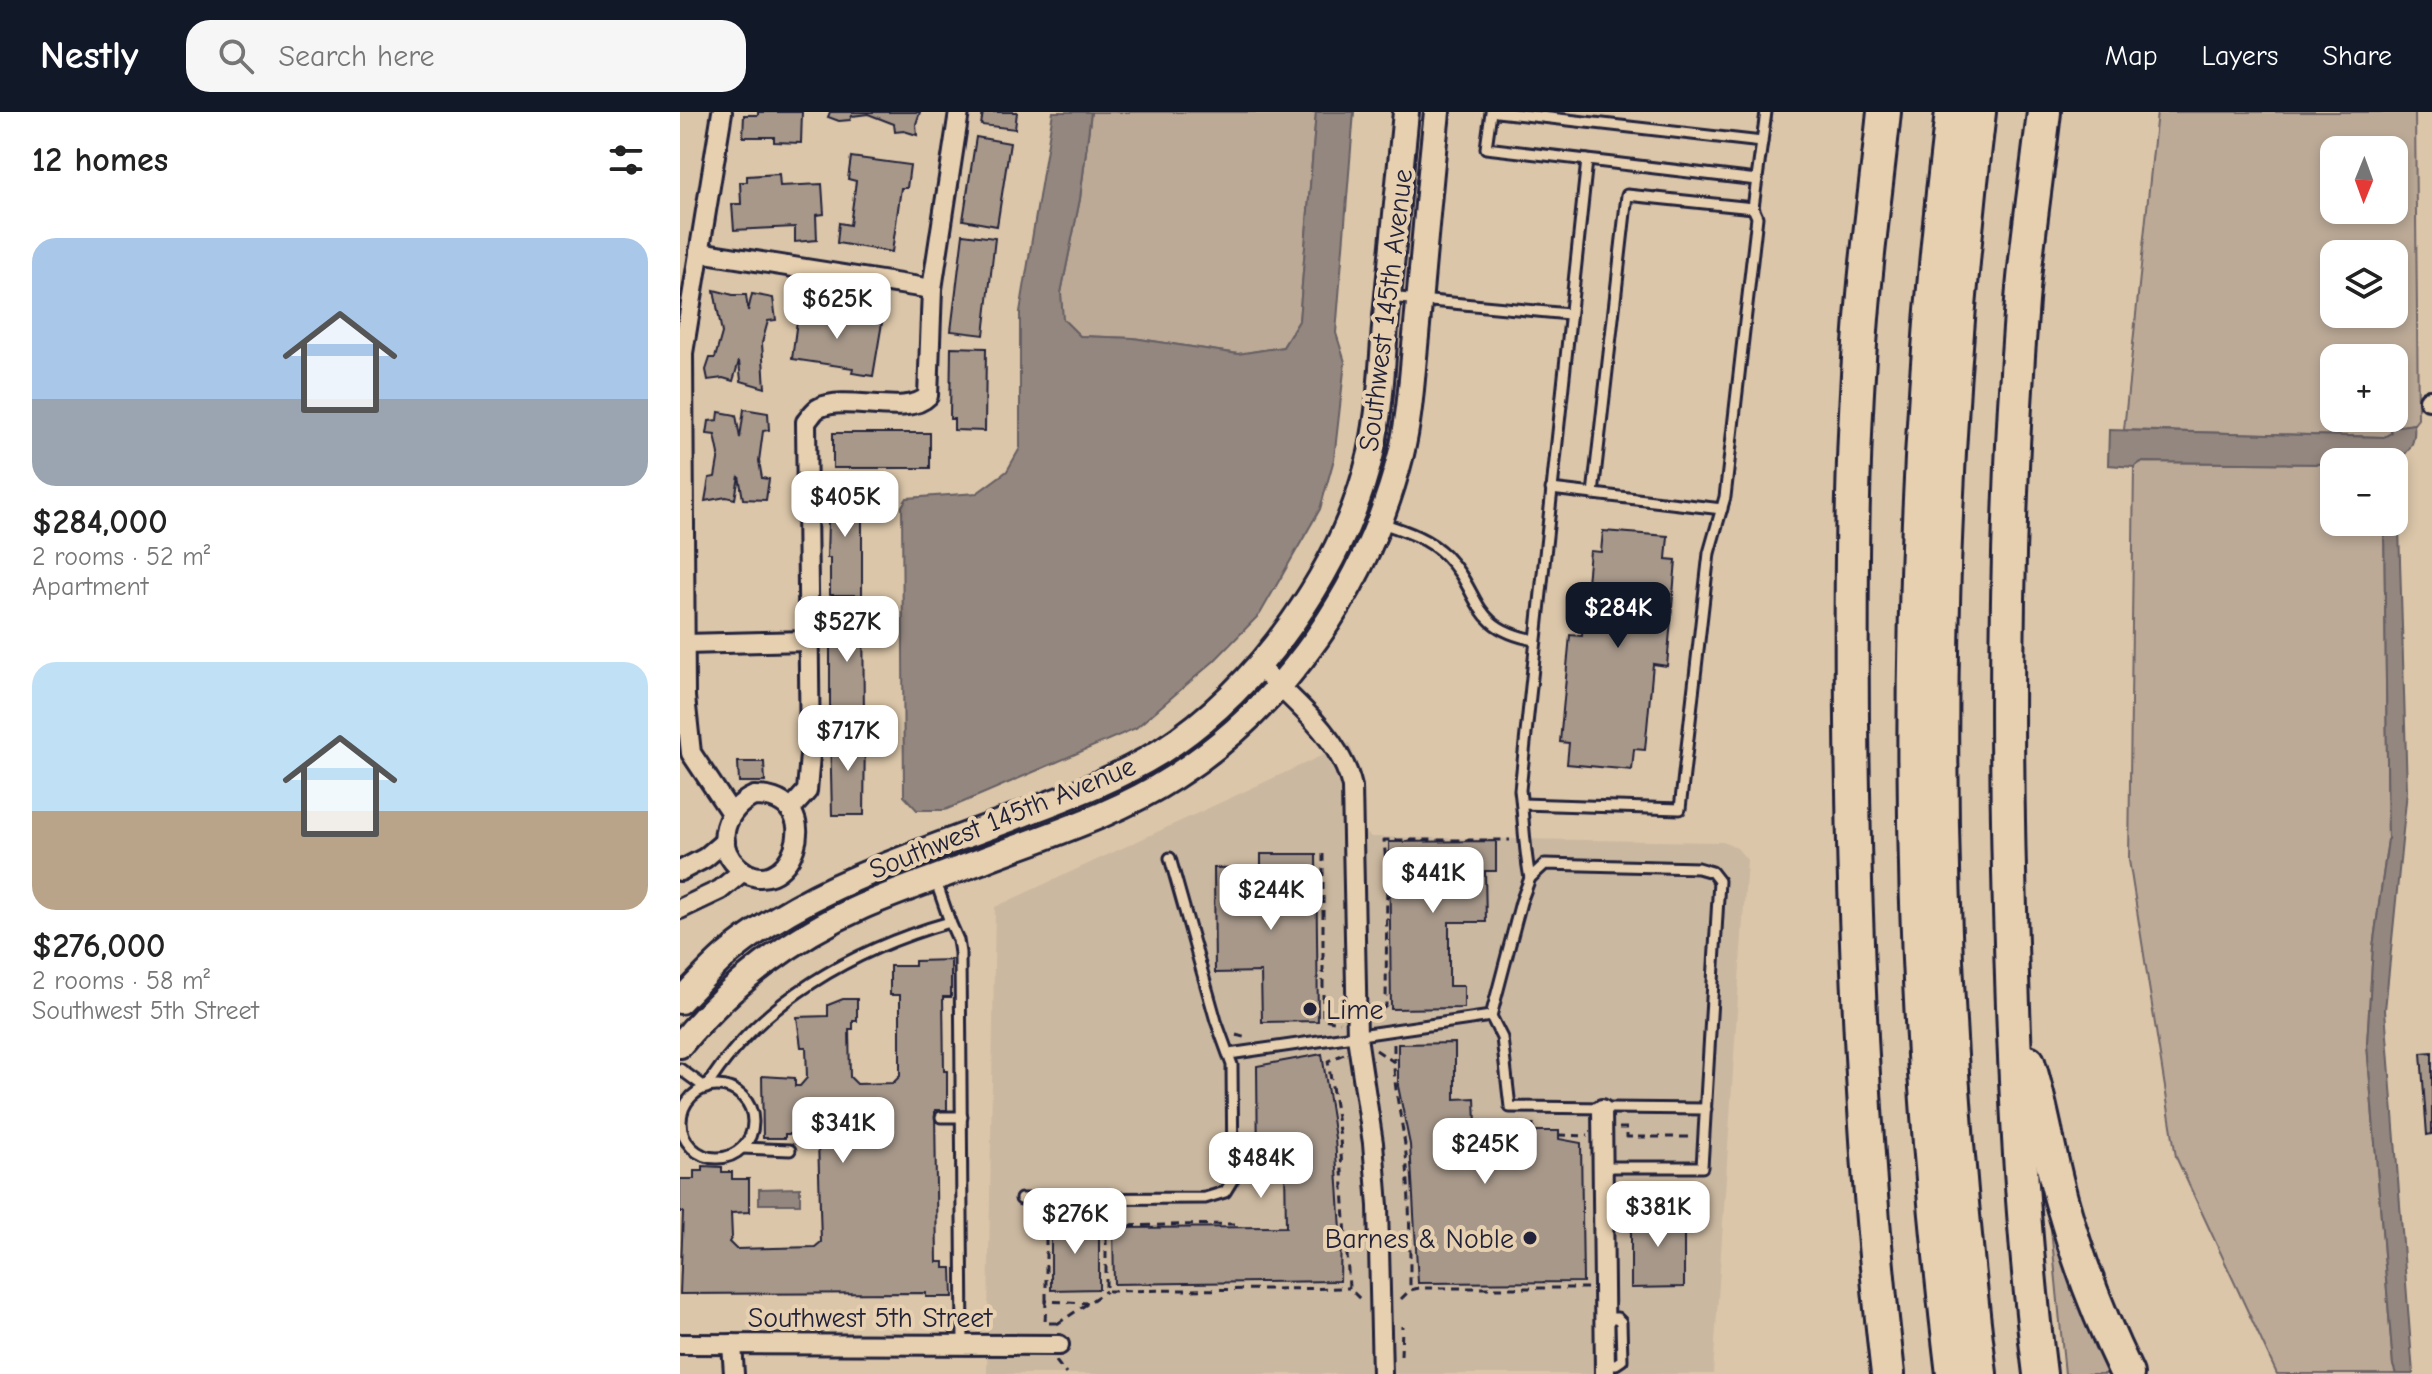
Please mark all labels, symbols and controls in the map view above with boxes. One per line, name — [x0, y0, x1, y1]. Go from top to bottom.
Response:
search box — [186, 20, 746, 92]
text: Nestly — [40, 34, 138, 78]
icon: search — [214, 34, 258, 78]
text: Search here — [278, 39, 435, 74]
text: Map — [2105, 40, 2158, 72]
text: Layers — [2202, 40, 2278, 72]
text: Share — [2322, 40, 2392, 72]
north arrow — [2320, 136, 2408, 224]
map controls — [2320, 136, 2408, 536]
icon: filters — [604, 138, 648, 182]
text: 12 homes — [32, 140, 168, 180]
street label: Southwest 145th Avenue — [1353, 167, 1419, 453]
button: layers — [2320, 240, 2408, 328]
pin: $625K — [781, 273, 893, 341]
text: $625K — [802, 284, 872, 314]
icon: home — [268, 290, 412, 434]
button: + — [2320, 344, 2408, 432]
button: − — [2320, 448, 2408, 536]
pin: $405K — [789, 471, 901, 539]
text: $405K — [809, 482, 881, 512]
text: $284,000 — [32, 502, 168, 542]
text: 2 rooms · 52 m² — [32, 542, 210, 572]
text: Apartment — [32, 572, 148, 602]
pin: $284K — [1562, 582, 1674, 650]
text: $284K — [1584, 593, 1652, 623]
pin: $527K — [791, 596, 903, 664]
text: $527K — [813, 607, 881, 637]
pin: $717K — [792, 705, 904, 773]
icon: home — [268, 714, 412, 858]
text: $717K — [816, 716, 880, 746]
street label: Southwest 145th Avenue — [865, 750, 1140, 886]
pin: $441K — [1377, 847, 1489, 915]
text: $441K — [1401, 858, 1465, 888]
pin: $244K — [1215, 864, 1327, 932]
text: $244K — [1238, 875, 1304, 905]
text: $276,000 — [32, 926, 166, 966]
text: 2 rooms · 58 m² — [32, 966, 210, 996]
place label: Lime — [1326, 994, 1384, 1026]
text: Southwest 5th Street — [32, 996, 259, 1026]
marker: Lime — [1301, 1000, 1319, 1018]
pin: $341K — [787, 1097, 899, 1165]
text: $341K — [810, 1108, 876, 1138]
pin: $245K — [1429, 1118, 1541, 1186]
text: $245K — [1451, 1129, 1519, 1159]
pin: $484K — [1205, 1132, 1317, 1200]
text: $484K — [1227, 1143, 1295, 1173]
pin: $381K — [1602, 1181, 1714, 1249]
pin: $276K — [1019, 1188, 1131, 1256]
text: $381K — [1625, 1192, 1691, 1222]
text: $276K — [1041, 1199, 1109, 1229]
place label: Barnes & Noble — [1325, 1223, 1514, 1255]
marker: Barnes & Noble — [1521, 1229, 1539, 1247]
street label: Southwest 5th Street — [748, 1302, 993, 1334]

